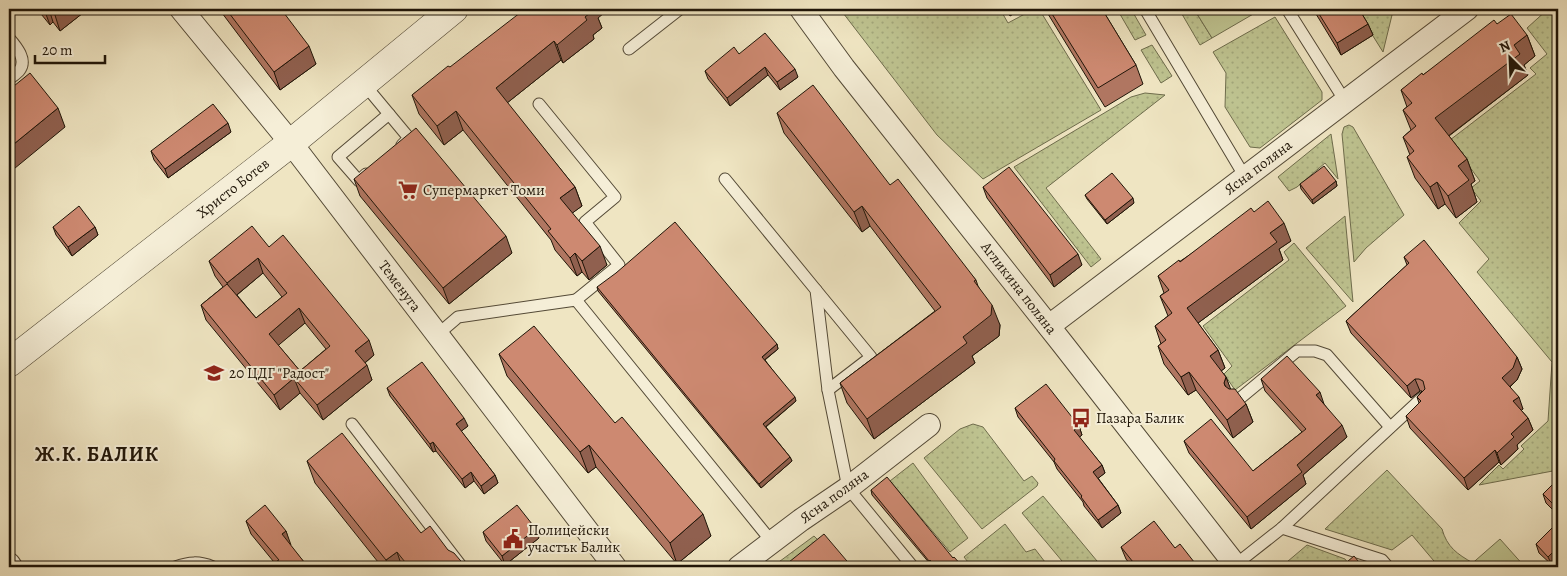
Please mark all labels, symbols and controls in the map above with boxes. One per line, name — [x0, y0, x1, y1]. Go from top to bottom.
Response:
scale bar — [35, 32, 105, 64]
north arrow — [1484, 32, 1534, 82]
text: N — [1496, 36, 1513, 57]
text: 20 m — [42, 40, 73, 60]
street label: Ясна поляна — [1220, 135, 1296, 199]
street label: Христо Ботев — [193, 153, 273, 223]
supermarket icon: Супермаркет Томи — [397, 179, 419, 201]
place label: Супермаркет Томи — [423, 180, 545, 200]
street label: Агликина поляна — [976, 237, 1062, 339]
street label: Теменуга — [374, 256, 426, 316]
school or university icon: 20 ЦДГ "Радост" — [203, 362, 225, 384]
place label: 20 ЦДГ "Радост" — [229, 363, 329, 383]
bus stop icon: Пазара Балик — [1070, 407, 1092, 429]
place label: Пазара Балик — [1096, 408, 1184, 428]
district label: Ж.К. БАЛИК — [35, 441, 159, 468]
street label: Ясна поляна — [796, 464, 872, 528]
place label: Полицейски участък Балик — [527, 520, 620, 557]
public building icon: Полицейски участък Балик — [502, 528, 524, 550]

